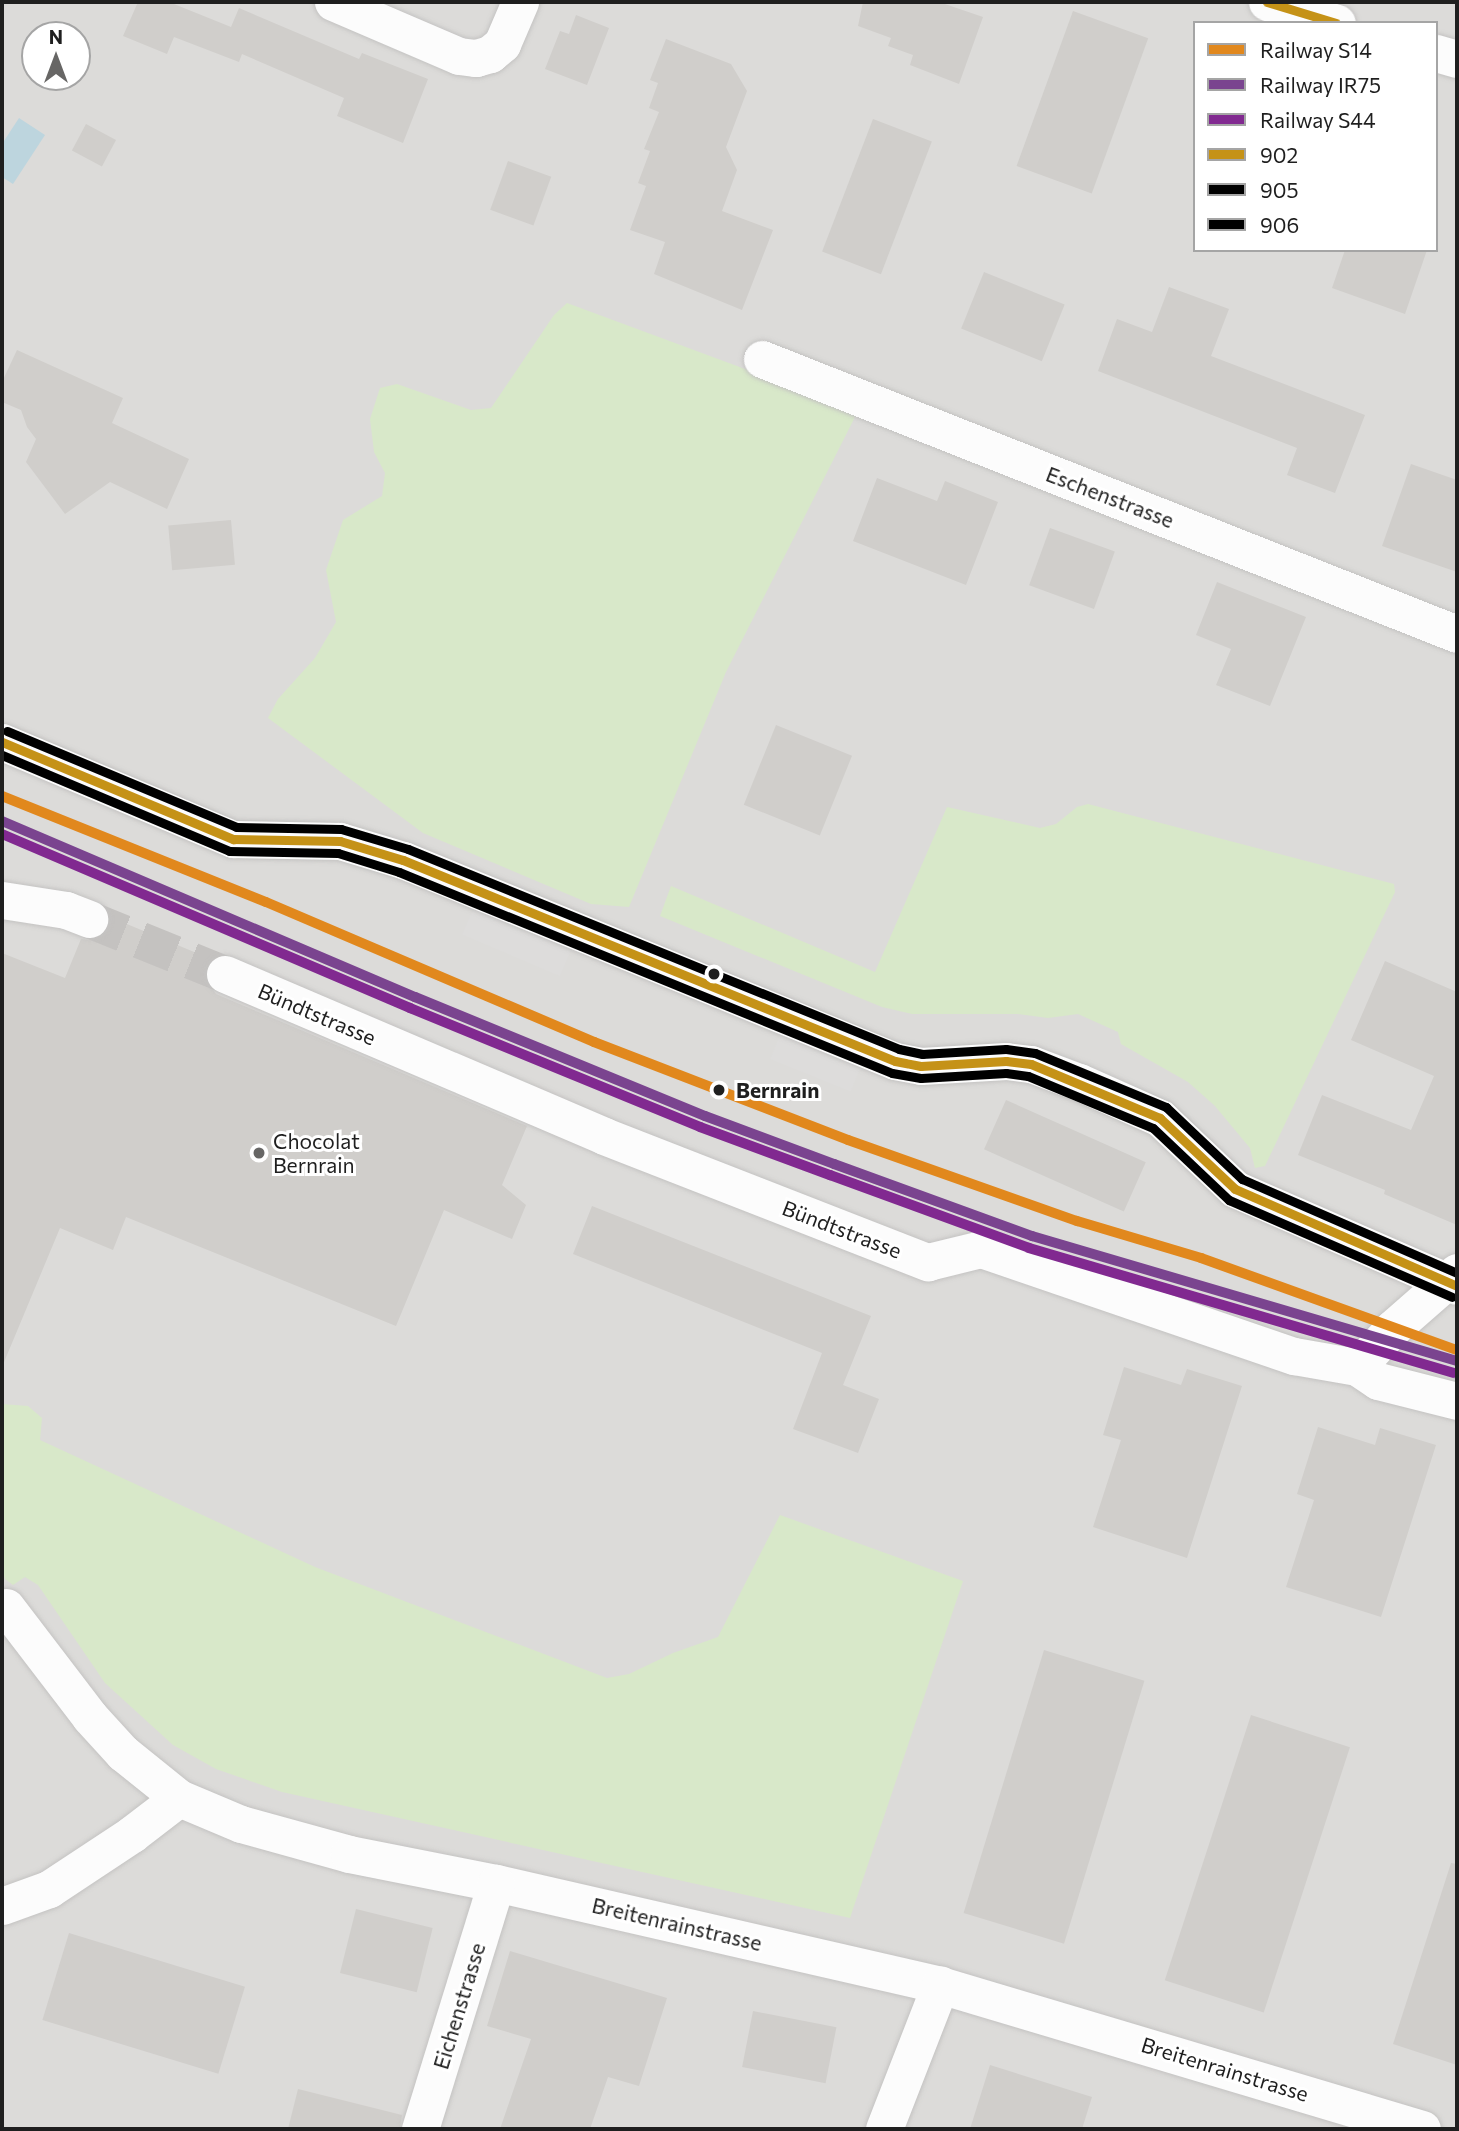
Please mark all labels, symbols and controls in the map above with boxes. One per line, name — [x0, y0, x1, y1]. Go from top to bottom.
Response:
north arrow — [21, 21, 91, 91]
legend — [1193, 21, 1438, 252]
text: N — [49, 25, 63, 48]
text: Railway S14 — [1260, 37, 1372, 62]
text: Railway IR75 — [1260, 72, 1381, 97]
text: Railway S44 — [1260, 107, 1375, 132]
text: 902 — [1260, 142, 1298, 167]
text: 905 — [1260, 177, 1299, 202]
text: 906 — [1260, 212, 1299, 237]
street label: Eschenstrasse — [1043, 461, 1177, 533]
unlabelled marker — [707, 967, 721, 981]
street label: Bündtstrasse — [254, 978, 380, 1050]
place label: Bernrain — [736, 1077, 819, 1103]
marker: Bernrain — [708, 1079, 730, 1101]
place label: Chocolat Bernrain — [273, 1128, 360, 1178]
marker: Chocolat Bernrain — [251, 1145, 267, 1161]
street label: Bündtstrasse — [779, 1195, 905, 1263]
street label: Breitenrainstrasse — [590, 1892, 764, 1956]
street label: Eichenstrasse — [428, 1940, 490, 2072]
street label: Breitenrainstrasse — [1138, 2032, 1312, 2106]

